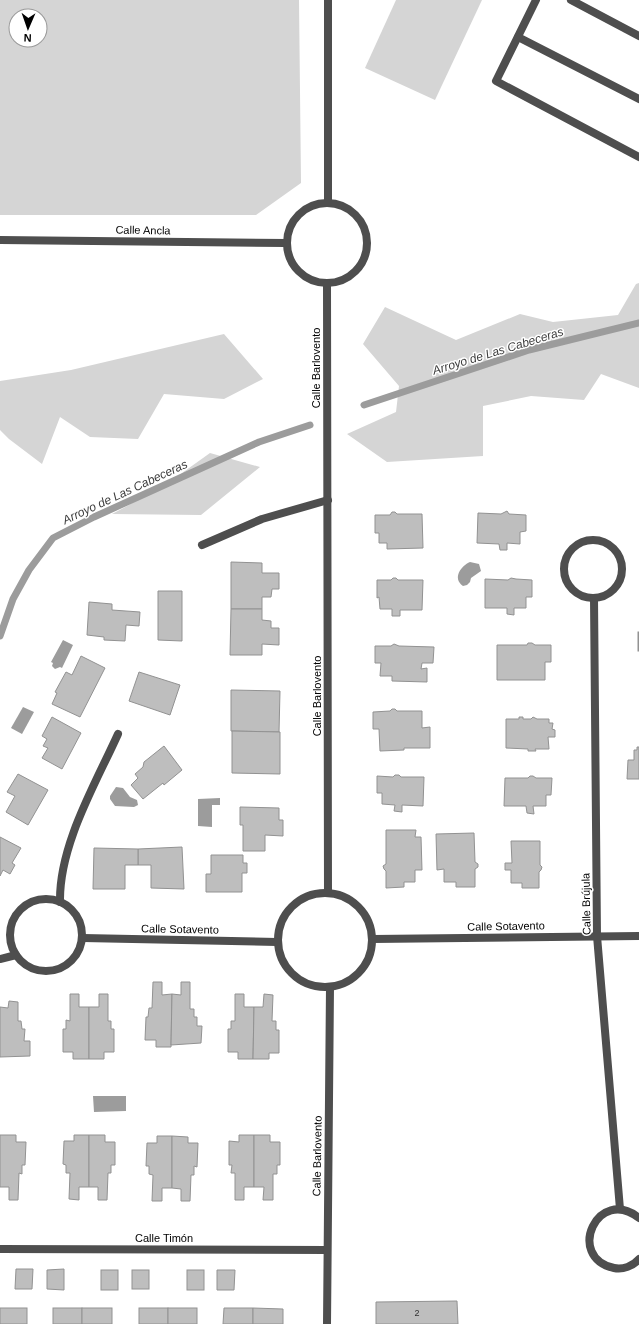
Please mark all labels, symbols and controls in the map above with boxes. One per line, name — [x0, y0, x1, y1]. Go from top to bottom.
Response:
north arrow — [8, 8, 48, 48]
text: N — [23, 32, 32, 44]
street label: Calle Ancla — [115, 224, 171, 236]
water label: Arroyo de Las Cabeceras — [430, 324, 565, 378]
street label: Calle Barlovento — [310, 328, 322, 408]
water label: Arroyo de Las Cabeceras — [59, 457, 190, 528]
street label: Calle Barlovento — [311, 656, 323, 736]
street label: Calle Brújula — [579, 872, 593, 935]
street label: Calle Sotavento — [467, 919, 545, 933]
street label: Calle Sotavento — [141, 922, 219, 936]
street label: Calle Barlovento — [310, 1116, 324, 1196]
street label: Calle Timón — [135, 1232, 193, 1244]
house number: 2 — [414, 1308, 420, 1318]

